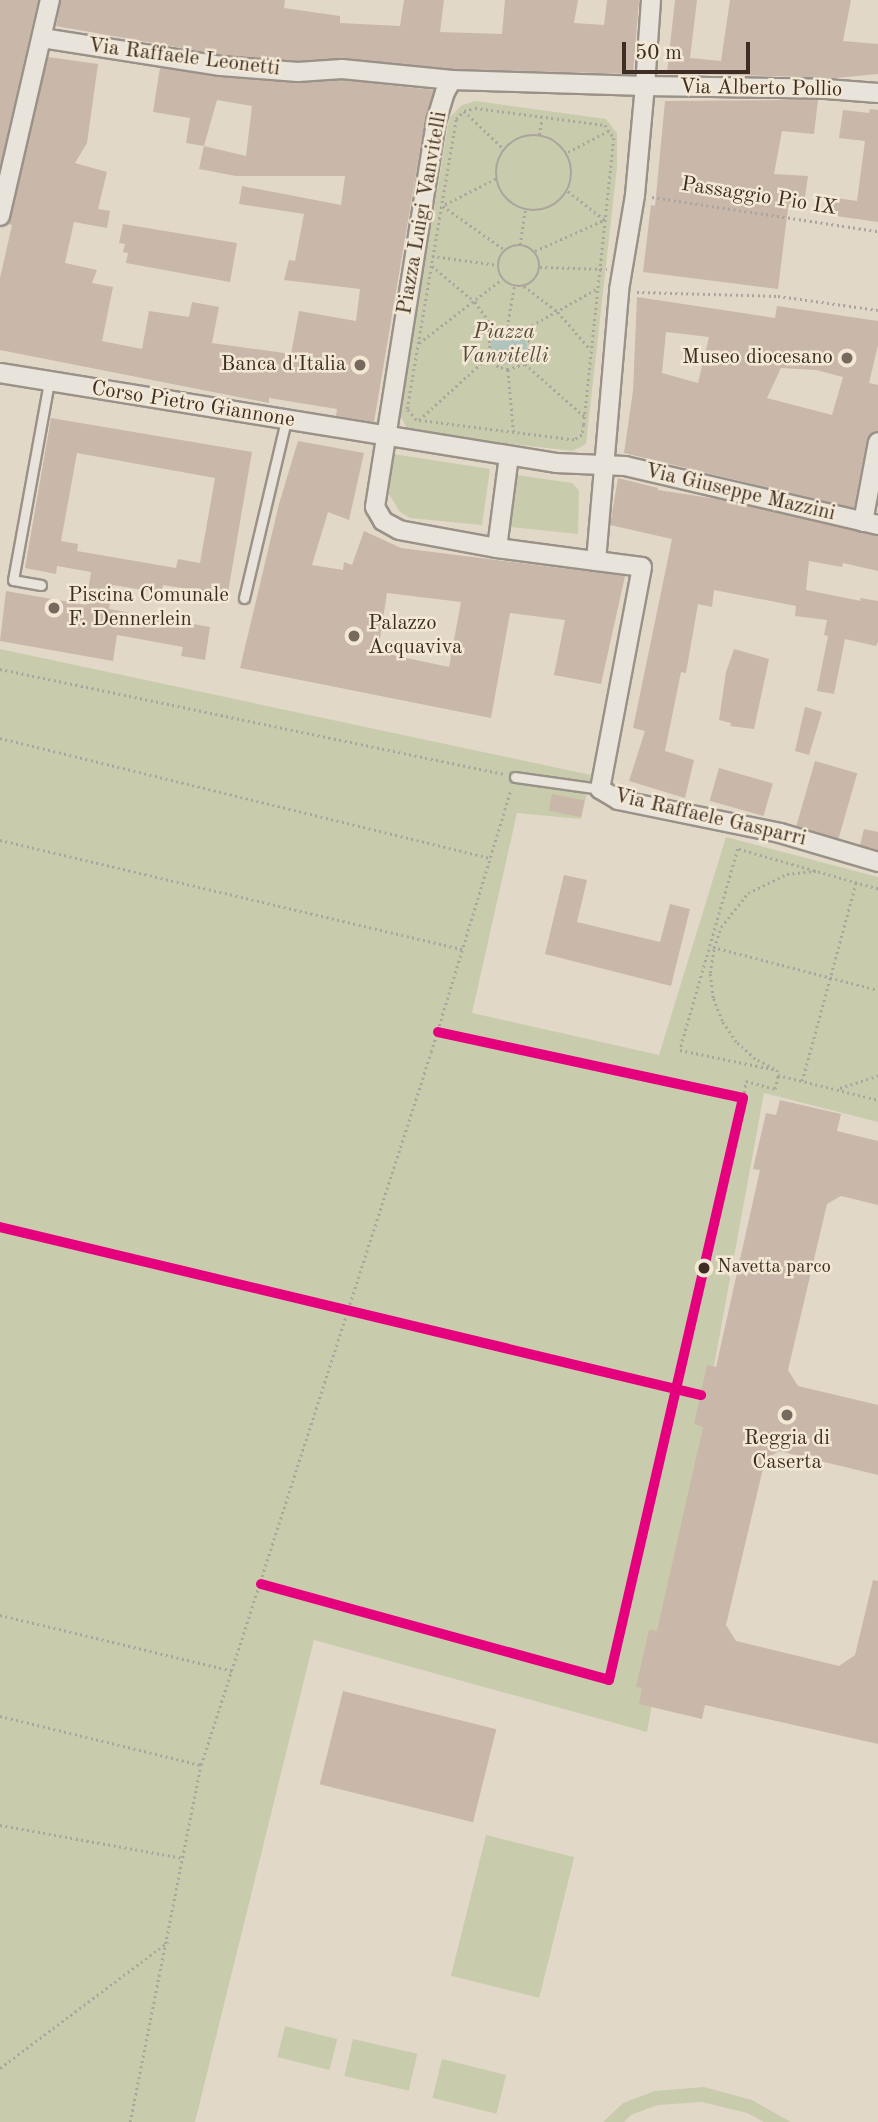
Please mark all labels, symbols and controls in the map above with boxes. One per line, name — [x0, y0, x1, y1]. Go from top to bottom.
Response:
scale bar — [626, 28, 754, 72]
street label: Via Raffaele Leonetti — [87, 34, 281, 82]
text: 50 m — [635, 43, 682, 64]
street label: Via Alberto Pollio — [679, 75, 843, 103]
street label: Piazza Luigi Vanvitelli — [393, 109, 453, 317]
street label: Passaggio Pio IX — [679, 172, 839, 222]
park label: Piazza Vanvitelli — [460, 320, 548, 370]
place label: Museo diocesano — [682, 345, 833, 371]
marker: Museo diocesano — [839, 350, 855, 366]
place label: Banca d'Italia — [221, 352, 346, 378]
marker: Banca d'Italia — [352, 357, 368, 373]
street label: Corso Pietro Giannone — [89, 376, 297, 434]
street label: Via Giuseppe Mazzini — [642, 459, 838, 527]
place label: Piscina Comunale F. Dennerlein — [68, 583, 229, 633]
marker: Piscina Comunale F. Dennerlein — [46, 600, 62, 616]
place label: Palazzo Acquaviva — [368, 611, 462, 661]
marker: Palazzo Acquaviva — [346, 628, 362, 644]
street label: Via Raffaele Gasparri — [611, 784, 809, 852]
place label: Navetta parco — [717, 1257, 831, 1279]
marker: Navetta parco — [697, 1261, 711, 1275]
marker: Reggia di Caserta — [779, 1407, 795, 1423]
place label: Reggia di Caserta — [744, 1426, 830, 1476]

